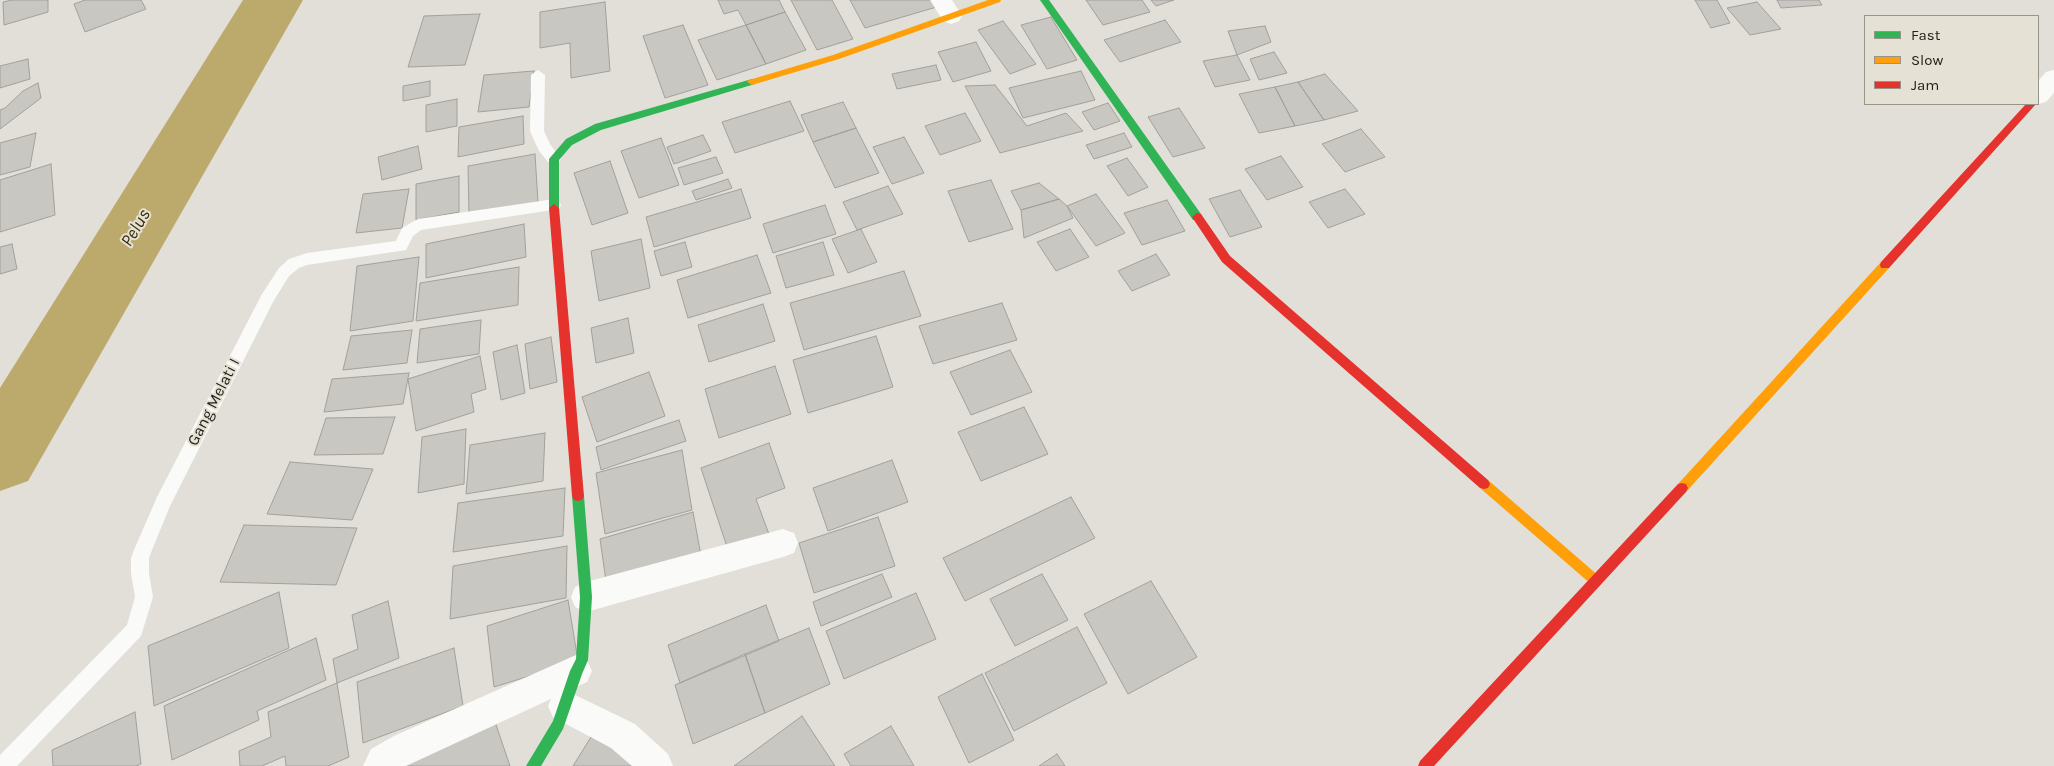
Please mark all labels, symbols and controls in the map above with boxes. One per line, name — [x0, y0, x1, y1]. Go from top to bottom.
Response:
legend — [1864, 15, 2039, 105]
text: Fast — [1911, 26, 1940, 44]
text: Slow — [1911, 51, 1943, 69]
text: Jam — [1911, 76, 1939, 94]
water label: Pelus — [116, 205, 156, 251]
street label: Gang Melati I — [184, 355, 244, 449]

